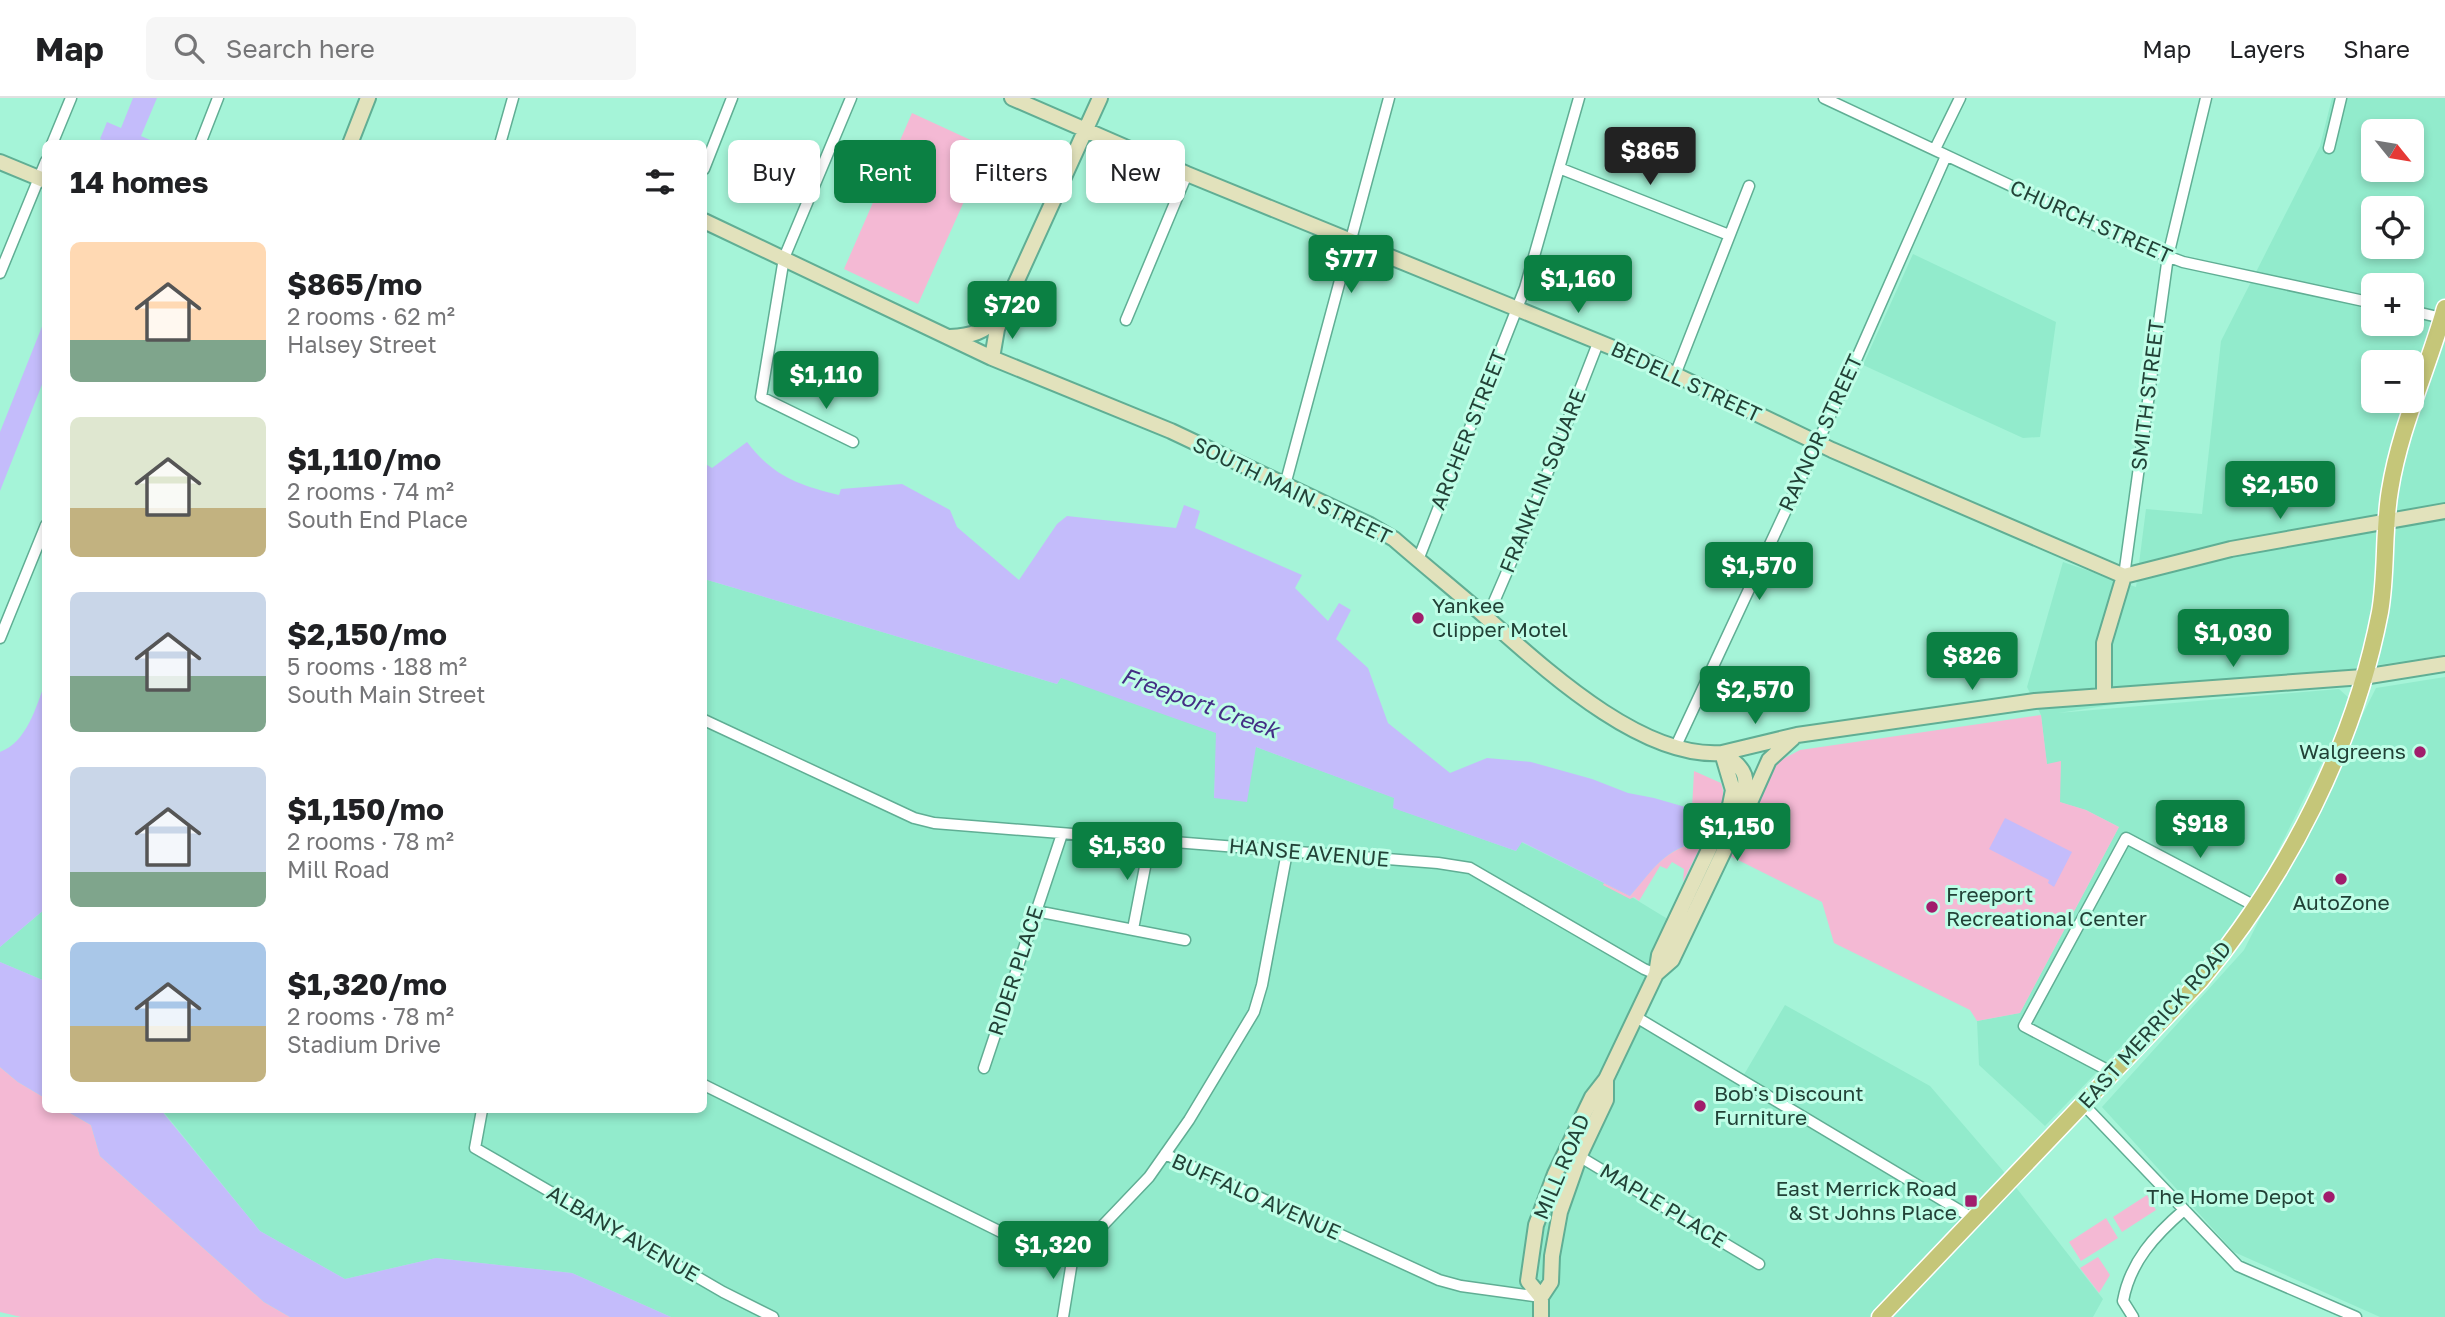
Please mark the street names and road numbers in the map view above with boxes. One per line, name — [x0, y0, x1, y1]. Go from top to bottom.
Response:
street label: CHURCH STREET — [2006, 174, 2177, 268]
street label: SMITH STREET — [2125, 318, 2169, 472]
street label: BEDELL STREET — [1607, 335, 1766, 427]
street label: ARCHER STREET — [1424, 346, 1512, 513]
street label: RAYNOR STREET — [1772, 350, 1868, 515]
street label: FRANKLIN SQUARE — [1493, 385, 1591, 576]
street label: SOUTH MAIN STREET — [1189, 431, 1396, 550]
street label: HANSE AVENUE — [1228, 832, 1390, 872]
street label: RIDER PLACE — [982, 902, 1048, 1039]
street label: EAST MERRICK ROAD — [2072, 935, 2236, 1113]
street label: MILL ROAD — [1527, 1110, 1595, 1223]
street label: BUFFALO AVENUE — [1168, 1147, 1345, 1245]
street label: MAPLE PLACE — [1596, 1157, 1732, 1253]
street label: ALBANY AVENUE — [543, 1179, 704, 1287]

